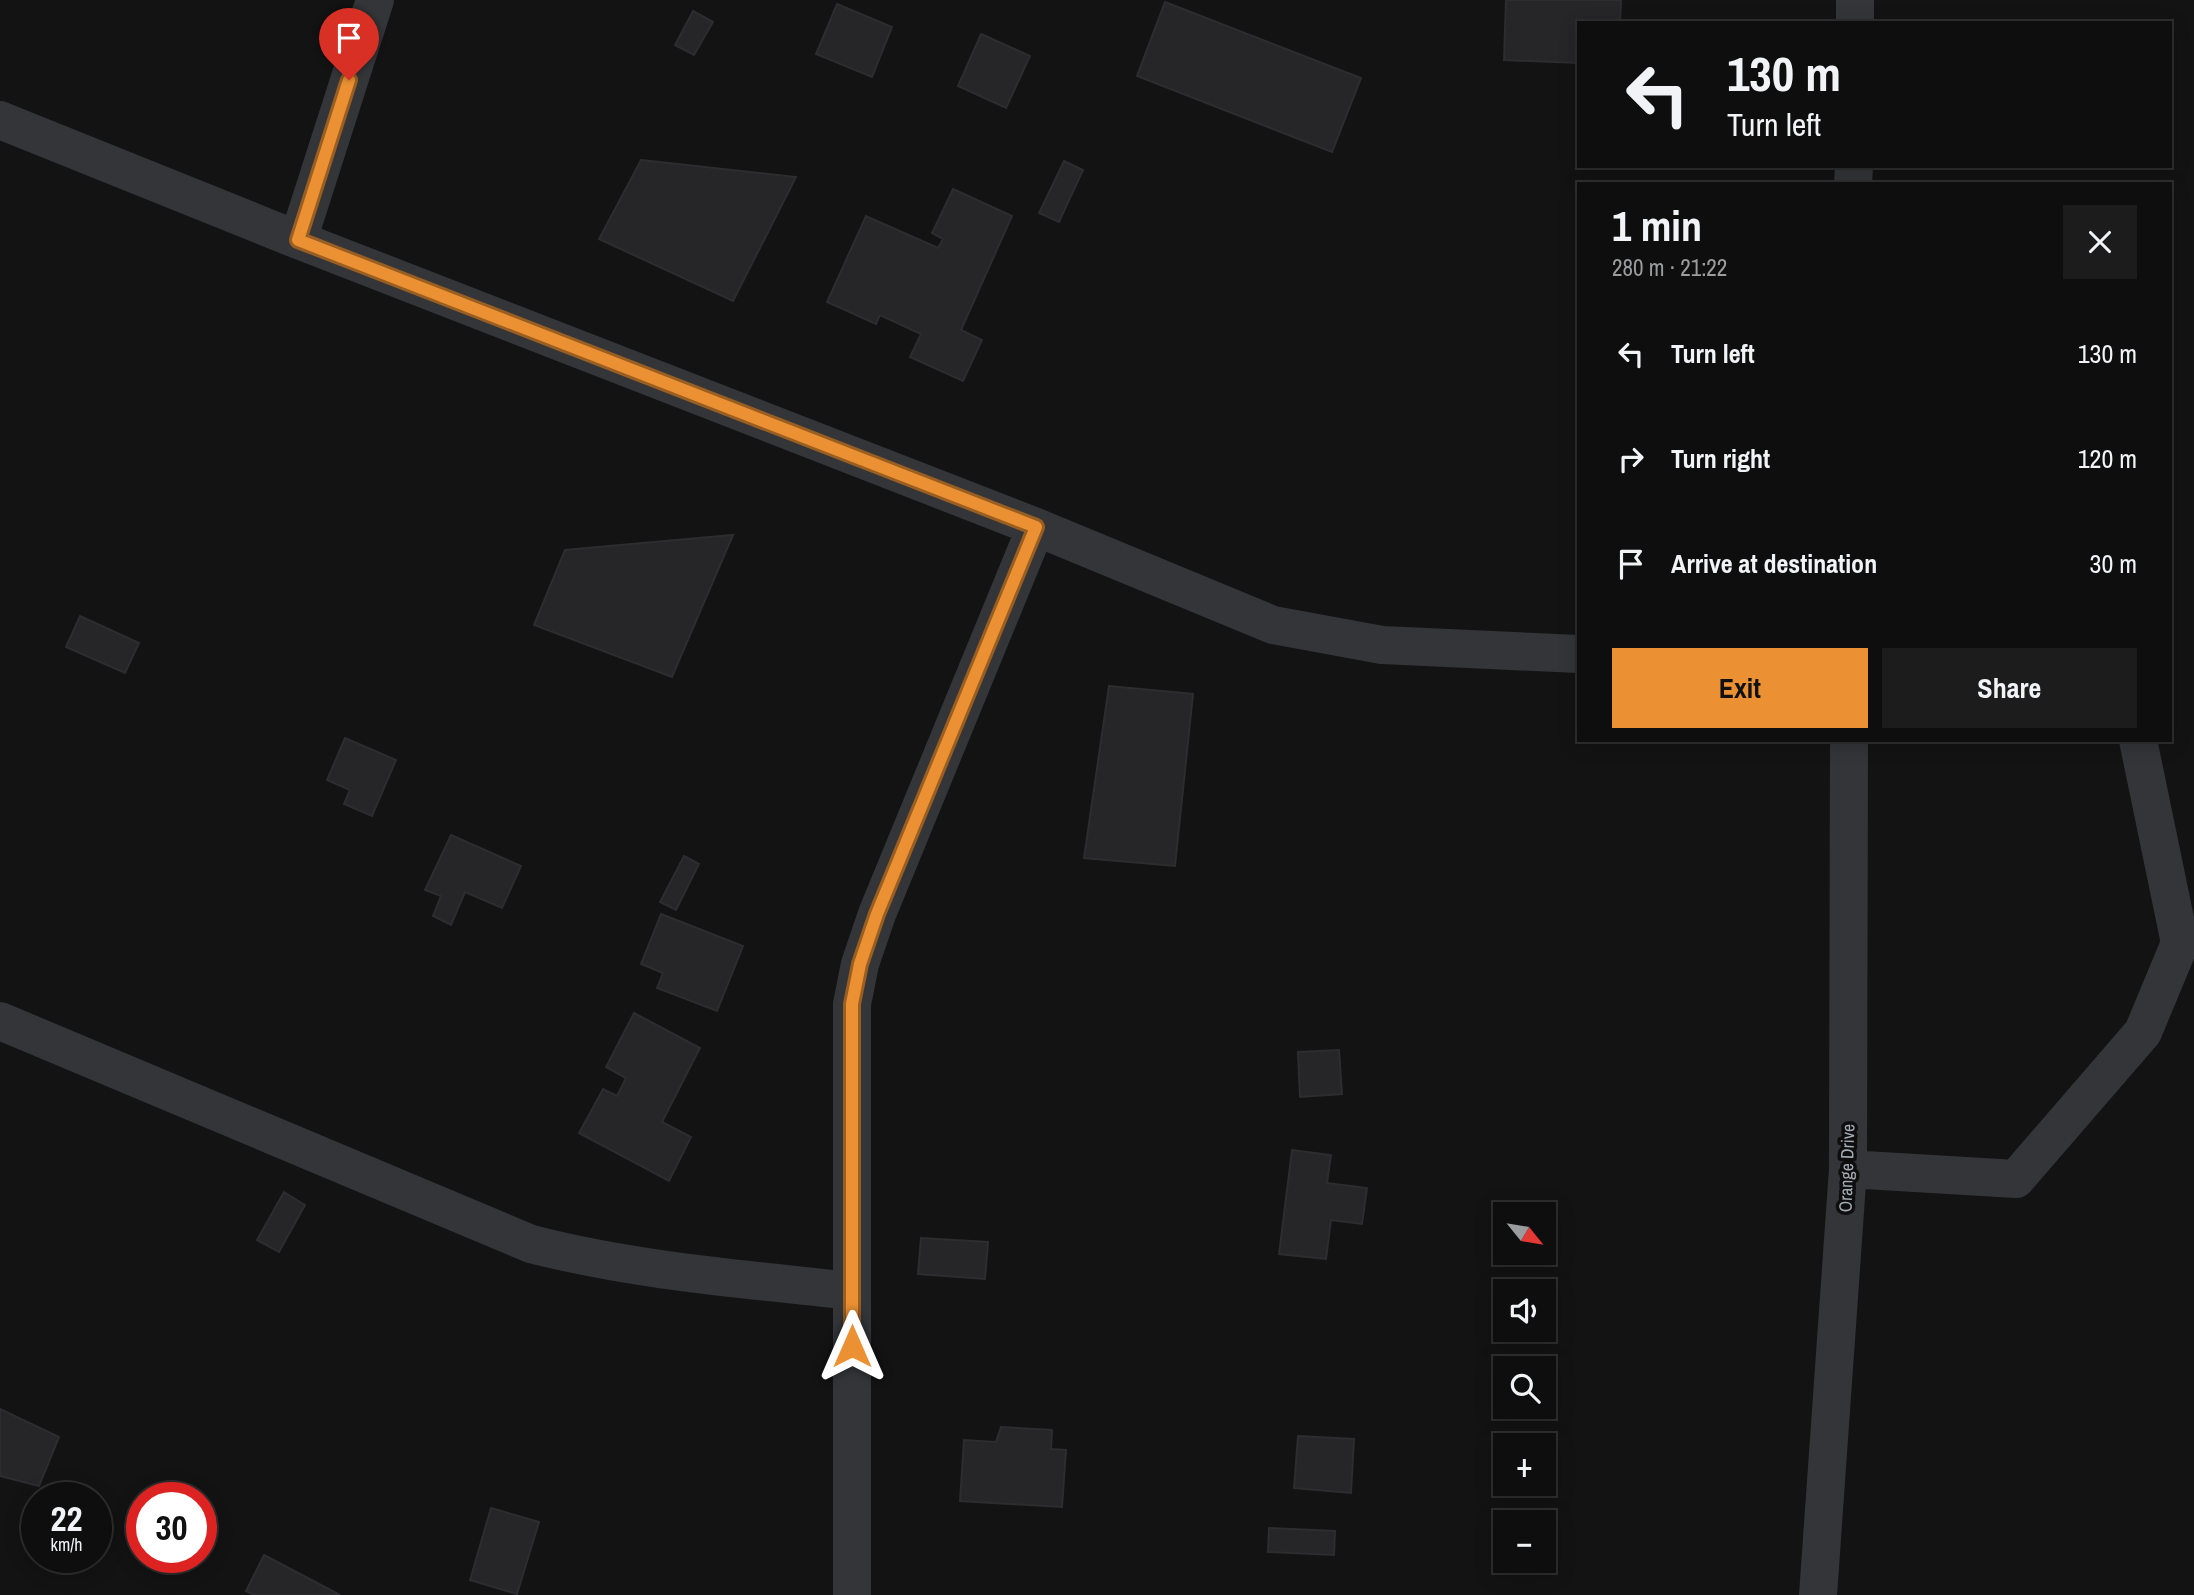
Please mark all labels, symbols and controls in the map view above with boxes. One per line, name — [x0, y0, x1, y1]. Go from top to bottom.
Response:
pin — [319, 8, 379, 80]
icon: arrive — [330, 19, 368, 57]
text: 130 m — [1727, 40, 1841, 106]
icon: left — [1612, 49, 1703, 140]
text: Turn left — [1727, 103, 1821, 146]
text: 1 min — [1612, 198, 1702, 254]
button: close — [2063, 205, 2137, 279]
text: 280 m · 21:22 — [1612, 252, 1727, 283]
icon: left — [1612, 335, 1650, 373]
text: Turn left — [1671, 336, 1755, 371]
text: 130 m — [2078, 336, 2137, 371]
icon: right — [1612, 440, 1650, 478]
text: Turn right — [1671, 441, 1770, 476]
text: 120 m — [2078, 441, 2137, 476]
icon: arrive — [1612, 545, 1650, 583]
text: Arrive at destination — [1671, 546, 1877, 581]
text: 30 m — [2090, 546, 2137, 581]
button: Exit — [1612, 648, 1868, 728]
button: Share — [1882, 648, 2137, 728]
street label: Orange Drive — [1832, 1123, 1861, 1213]
north arrow — [1493, 1202, 1556, 1265]
map controls — [1493, 1202, 1556, 1573]
button: sound — [1493, 1279, 1556, 1342]
position arrow — [815, 1309, 889, 1383]
button: search — [1493, 1356, 1556, 1419]
button: + — [1493, 1433, 1556, 1496]
speed limit sign: 30 — [126, 1482, 217, 1573]
text: 22 — [51, 1495, 82, 1542]
button: − — [1493, 1510, 1556, 1573]
text: km/h — [51, 1532, 83, 1557]

